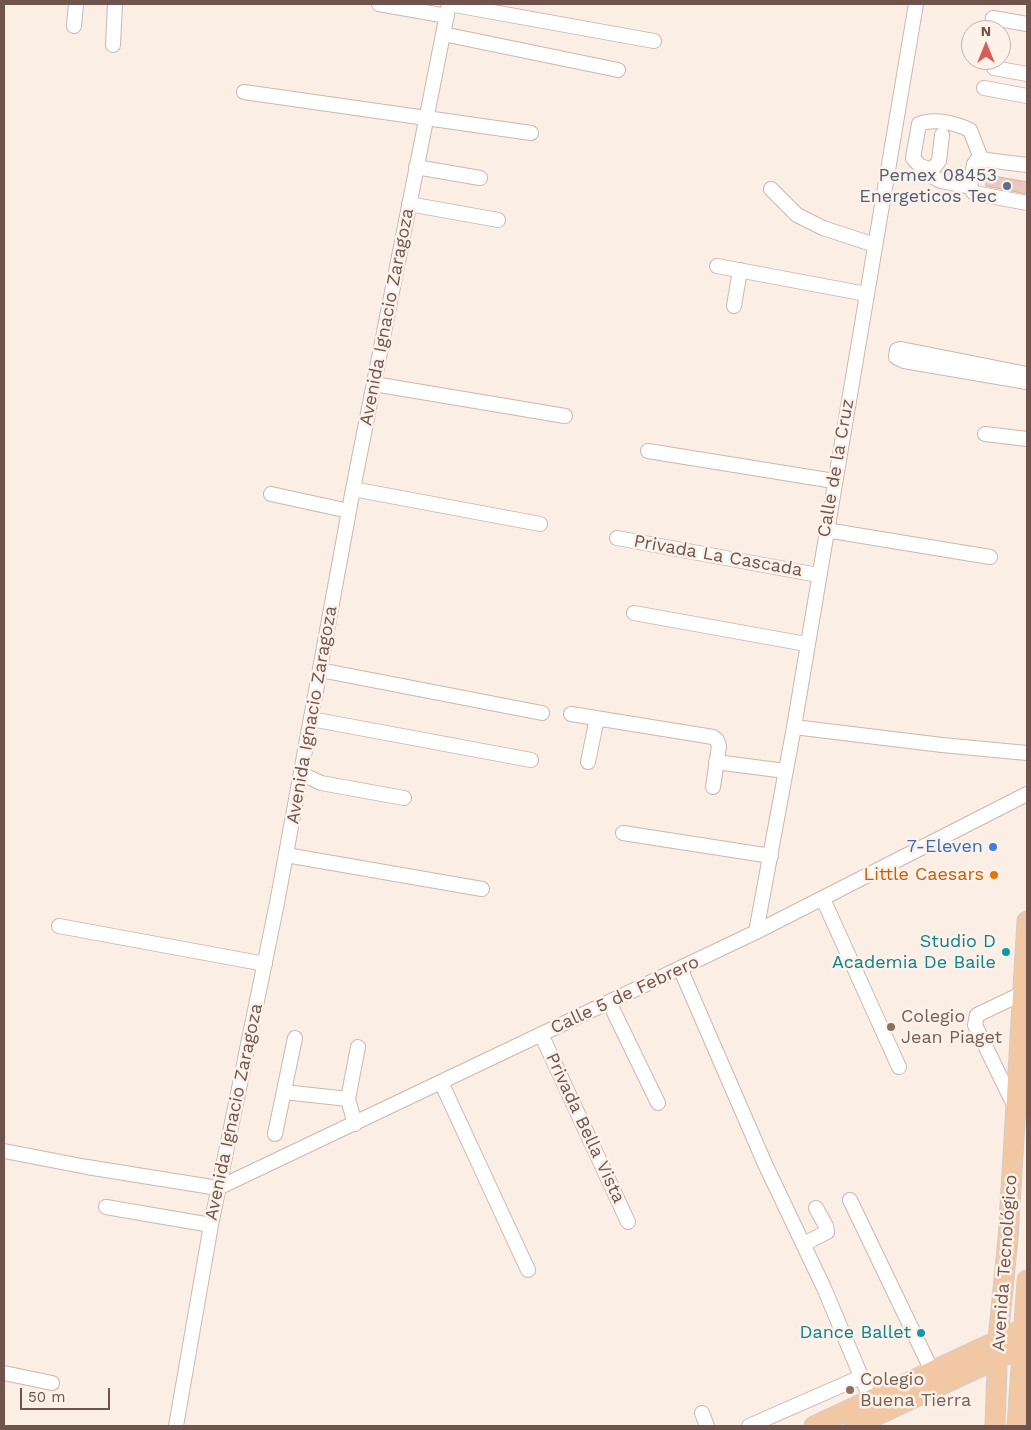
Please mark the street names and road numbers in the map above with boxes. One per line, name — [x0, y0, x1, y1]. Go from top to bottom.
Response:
street label: Avenida Ignacio Zaragoza — [355, 206, 419, 428]
street label: Calle de la Cruz — [813, 397, 859, 539]
street label: Privada La Cascada — [632, 531, 804, 581]
street label: Avenida Ignacio Zaragoza — [282, 604, 342, 826]
street label: Calle 5 de Febrero — [547, 951, 703, 1039]
street label: Avenida Ignacio Zaragoza — [200, 1002, 268, 1222]
street label: Privada Bella Vista — [541, 1049, 629, 1207]
street label: Avenida Tecnológico — [988, 1174, 1022, 1352]

